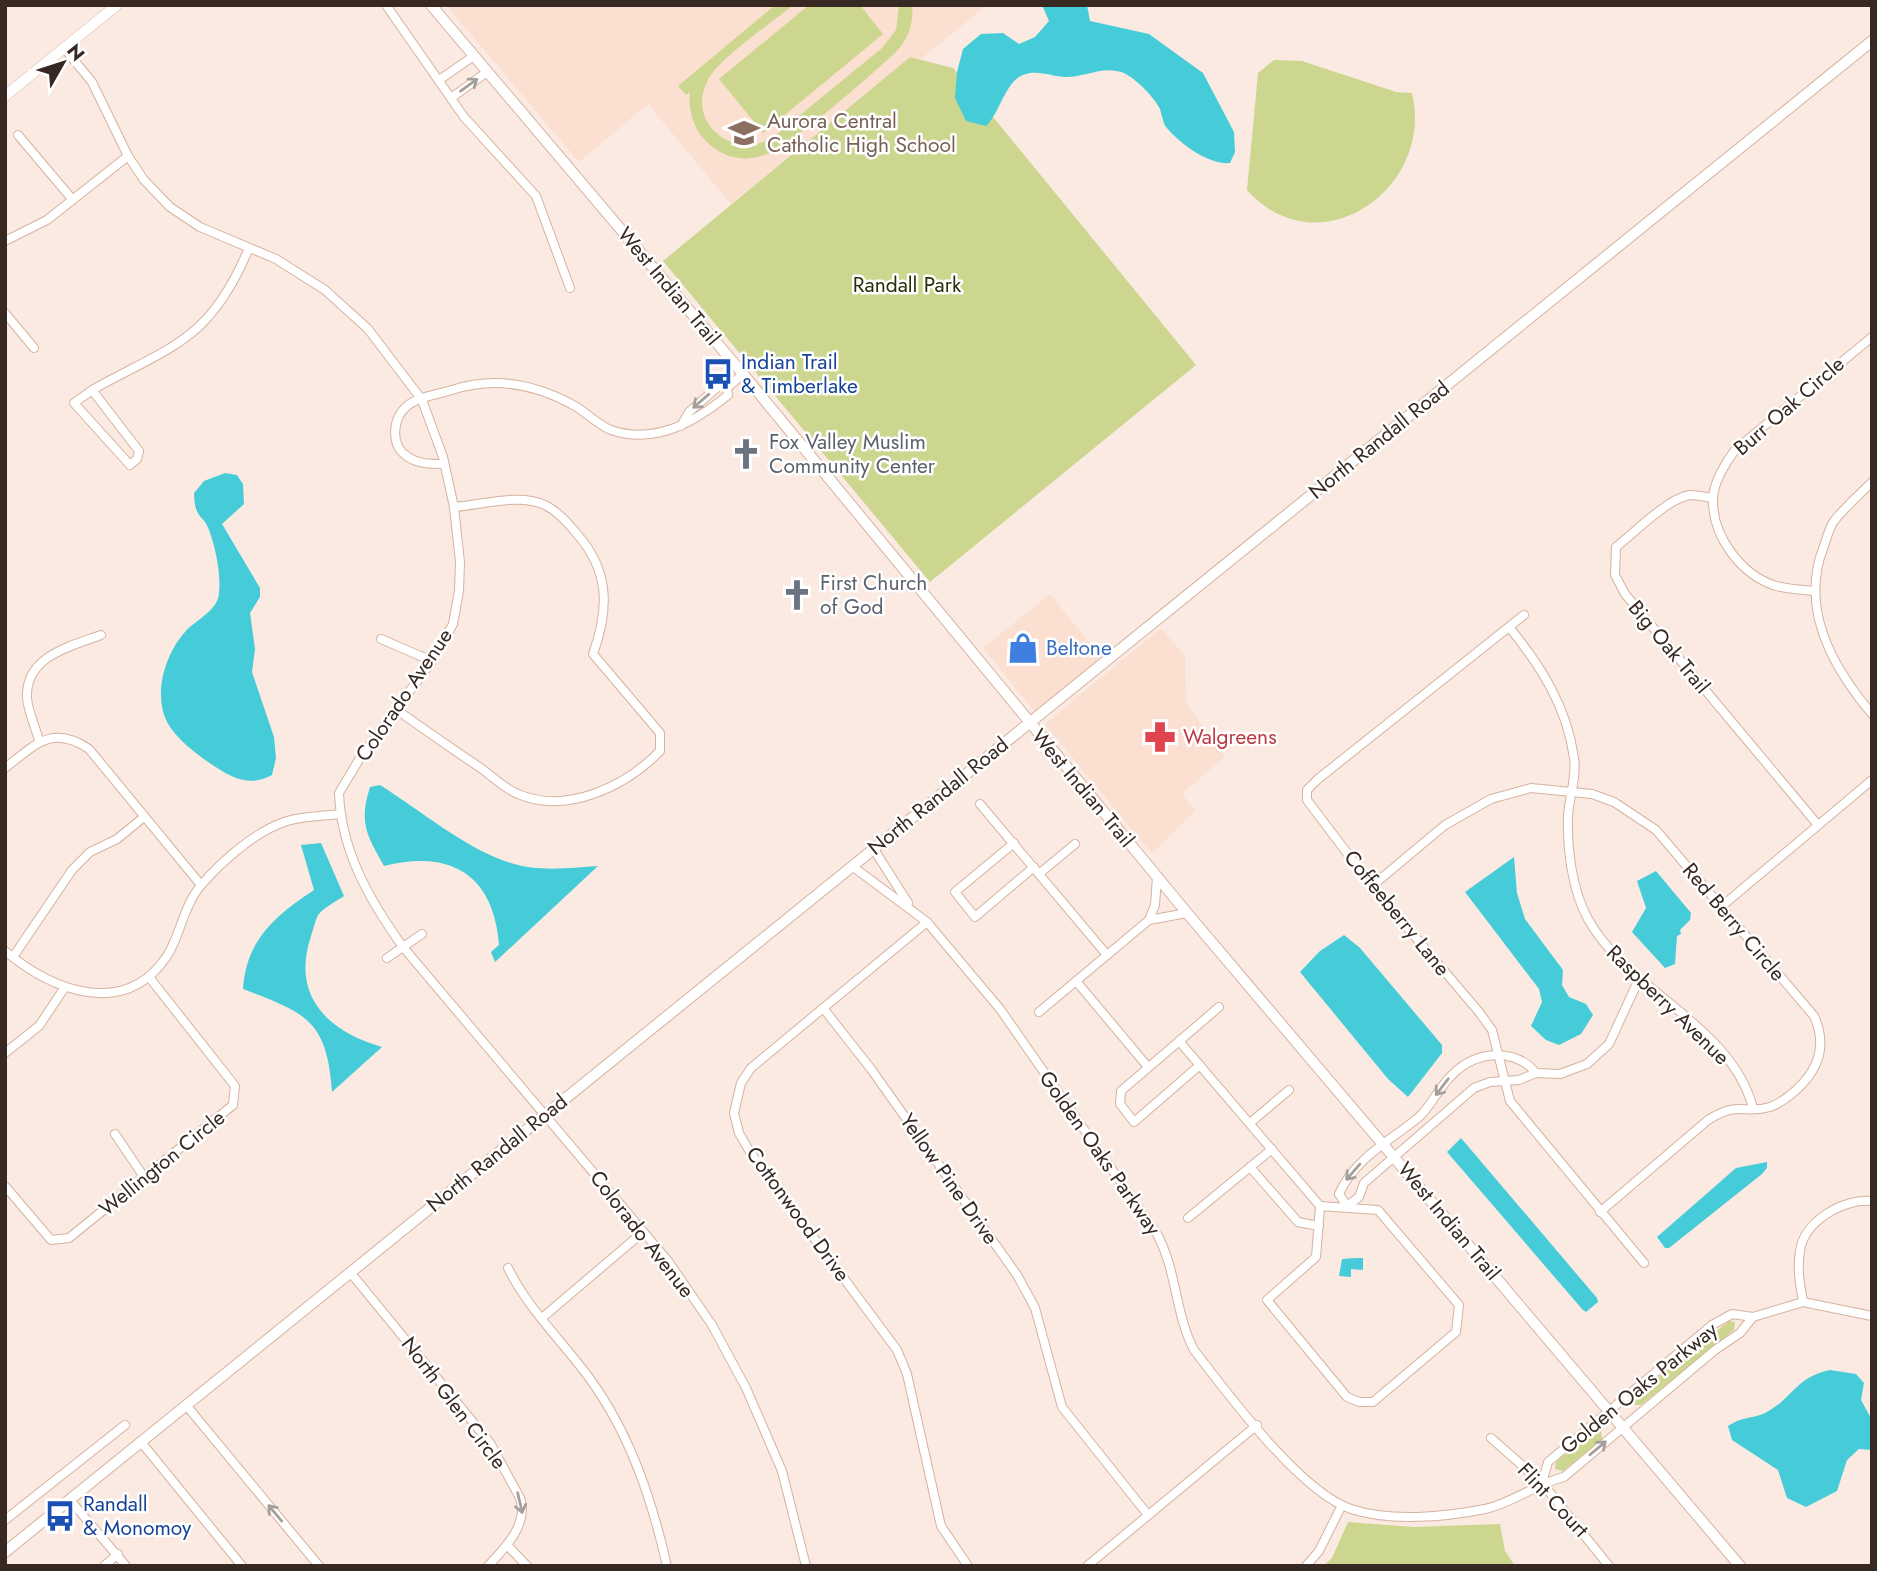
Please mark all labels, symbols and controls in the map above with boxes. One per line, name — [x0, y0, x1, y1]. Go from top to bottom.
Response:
north arrow — [28, 28, 98, 98]
text: N — [61, 38, 91, 67]
one-way arrow — [459, 78, 478, 92]
place label: Aurora Central Catholic High School — [767, 106, 956, 160]
school or university icon: Aurora Central Catholic High School — [727, 116, 761, 150]
street label: West Indian Trail — [610, 220, 728, 352]
park label: Randall Park — [853, 270, 962, 300]
place label: Indian Trail & Timberlake — [741, 347, 858, 401]
street label: Burr Oak Circle — [1727, 349, 1851, 463]
bus stop icon: Indian Trail & Timberlake — [701, 357, 735, 391]
street label: North Randall Road — [1302, 374, 1456, 506]
one-way arrow — [692, 393, 710, 409]
place label: Fox Valley Muslim Community Center — [769, 427, 936, 481]
church icon: Fox Valley Muslim Community Center — [729, 437, 763, 471]
place label: First Church of God — [820, 568, 927, 622]
church icon: First Church of God — [780, 578, 814, 612]
street label: Big Oak Trail — [1621, 594, 1717, 700]
street label: Colorado Avenue — [348, 622, 460, 767]
shop icon: Beltone — [1006, 631, 1040, 665]
place label: Beltone — [1046, 633, 1112, 663]
pharmacy icon: Walgreens — [1143, 720, 1177, 754]
street label: West Indian Trail — [1024, 722, 1142, 854]
place label: Walgreens — [1183, 722, 1277, 752]
street label: North Randall Road — [861, 730, 1015, 862]
street label: Coffeeberry Lane — [1337, 844, 1457, 983]
street label: Red Berry Circle — [1675, 856, 1793, 988]
street label: Raspberry Avenue — [1600, 938, 1736, 1072]
street label: Golden Oaks Parkway — [1032, 1065, 1169, 1242]
one-way arrow — [1434, 1077, 1449, 1096]
street label: North Randall Road — [420, 1087, 574, 1219]
street label: Wellington Circle — [93, 1103, 232, 1223]
street label: Yellow Pine Drive — [893, 1107, 1005, 1251]
street label: Cottonwood Drive — [739, 1140, 857, 1288]
street label: West Indian Trail — [1390, 1155, 1508, 1287]
one-way arrow — [1345, 1162, 1361, 1180]
street label: Colorado Avenue — [583, 1164, 702, 1304]
street label: Golden Oaks Parkway — [1554, 1315, 1725, 1461]
street label: North Glen Circle — [394, 1330, 514, 1476]
one-way arrow — [1589, 1440, 1607, 1456]
street label: Flint Court — [1511, 1456, 1595, 1544]
place label: Randall & Monomoy — [83, 1489, 192, 1543]
one-way arrow — [514, 1492, 527, 1514]
bus stop icon: Randall & Monomoy — [43, 1499, 77, 1533]
one-way arrow — [268, 1505, 283, 1523]

